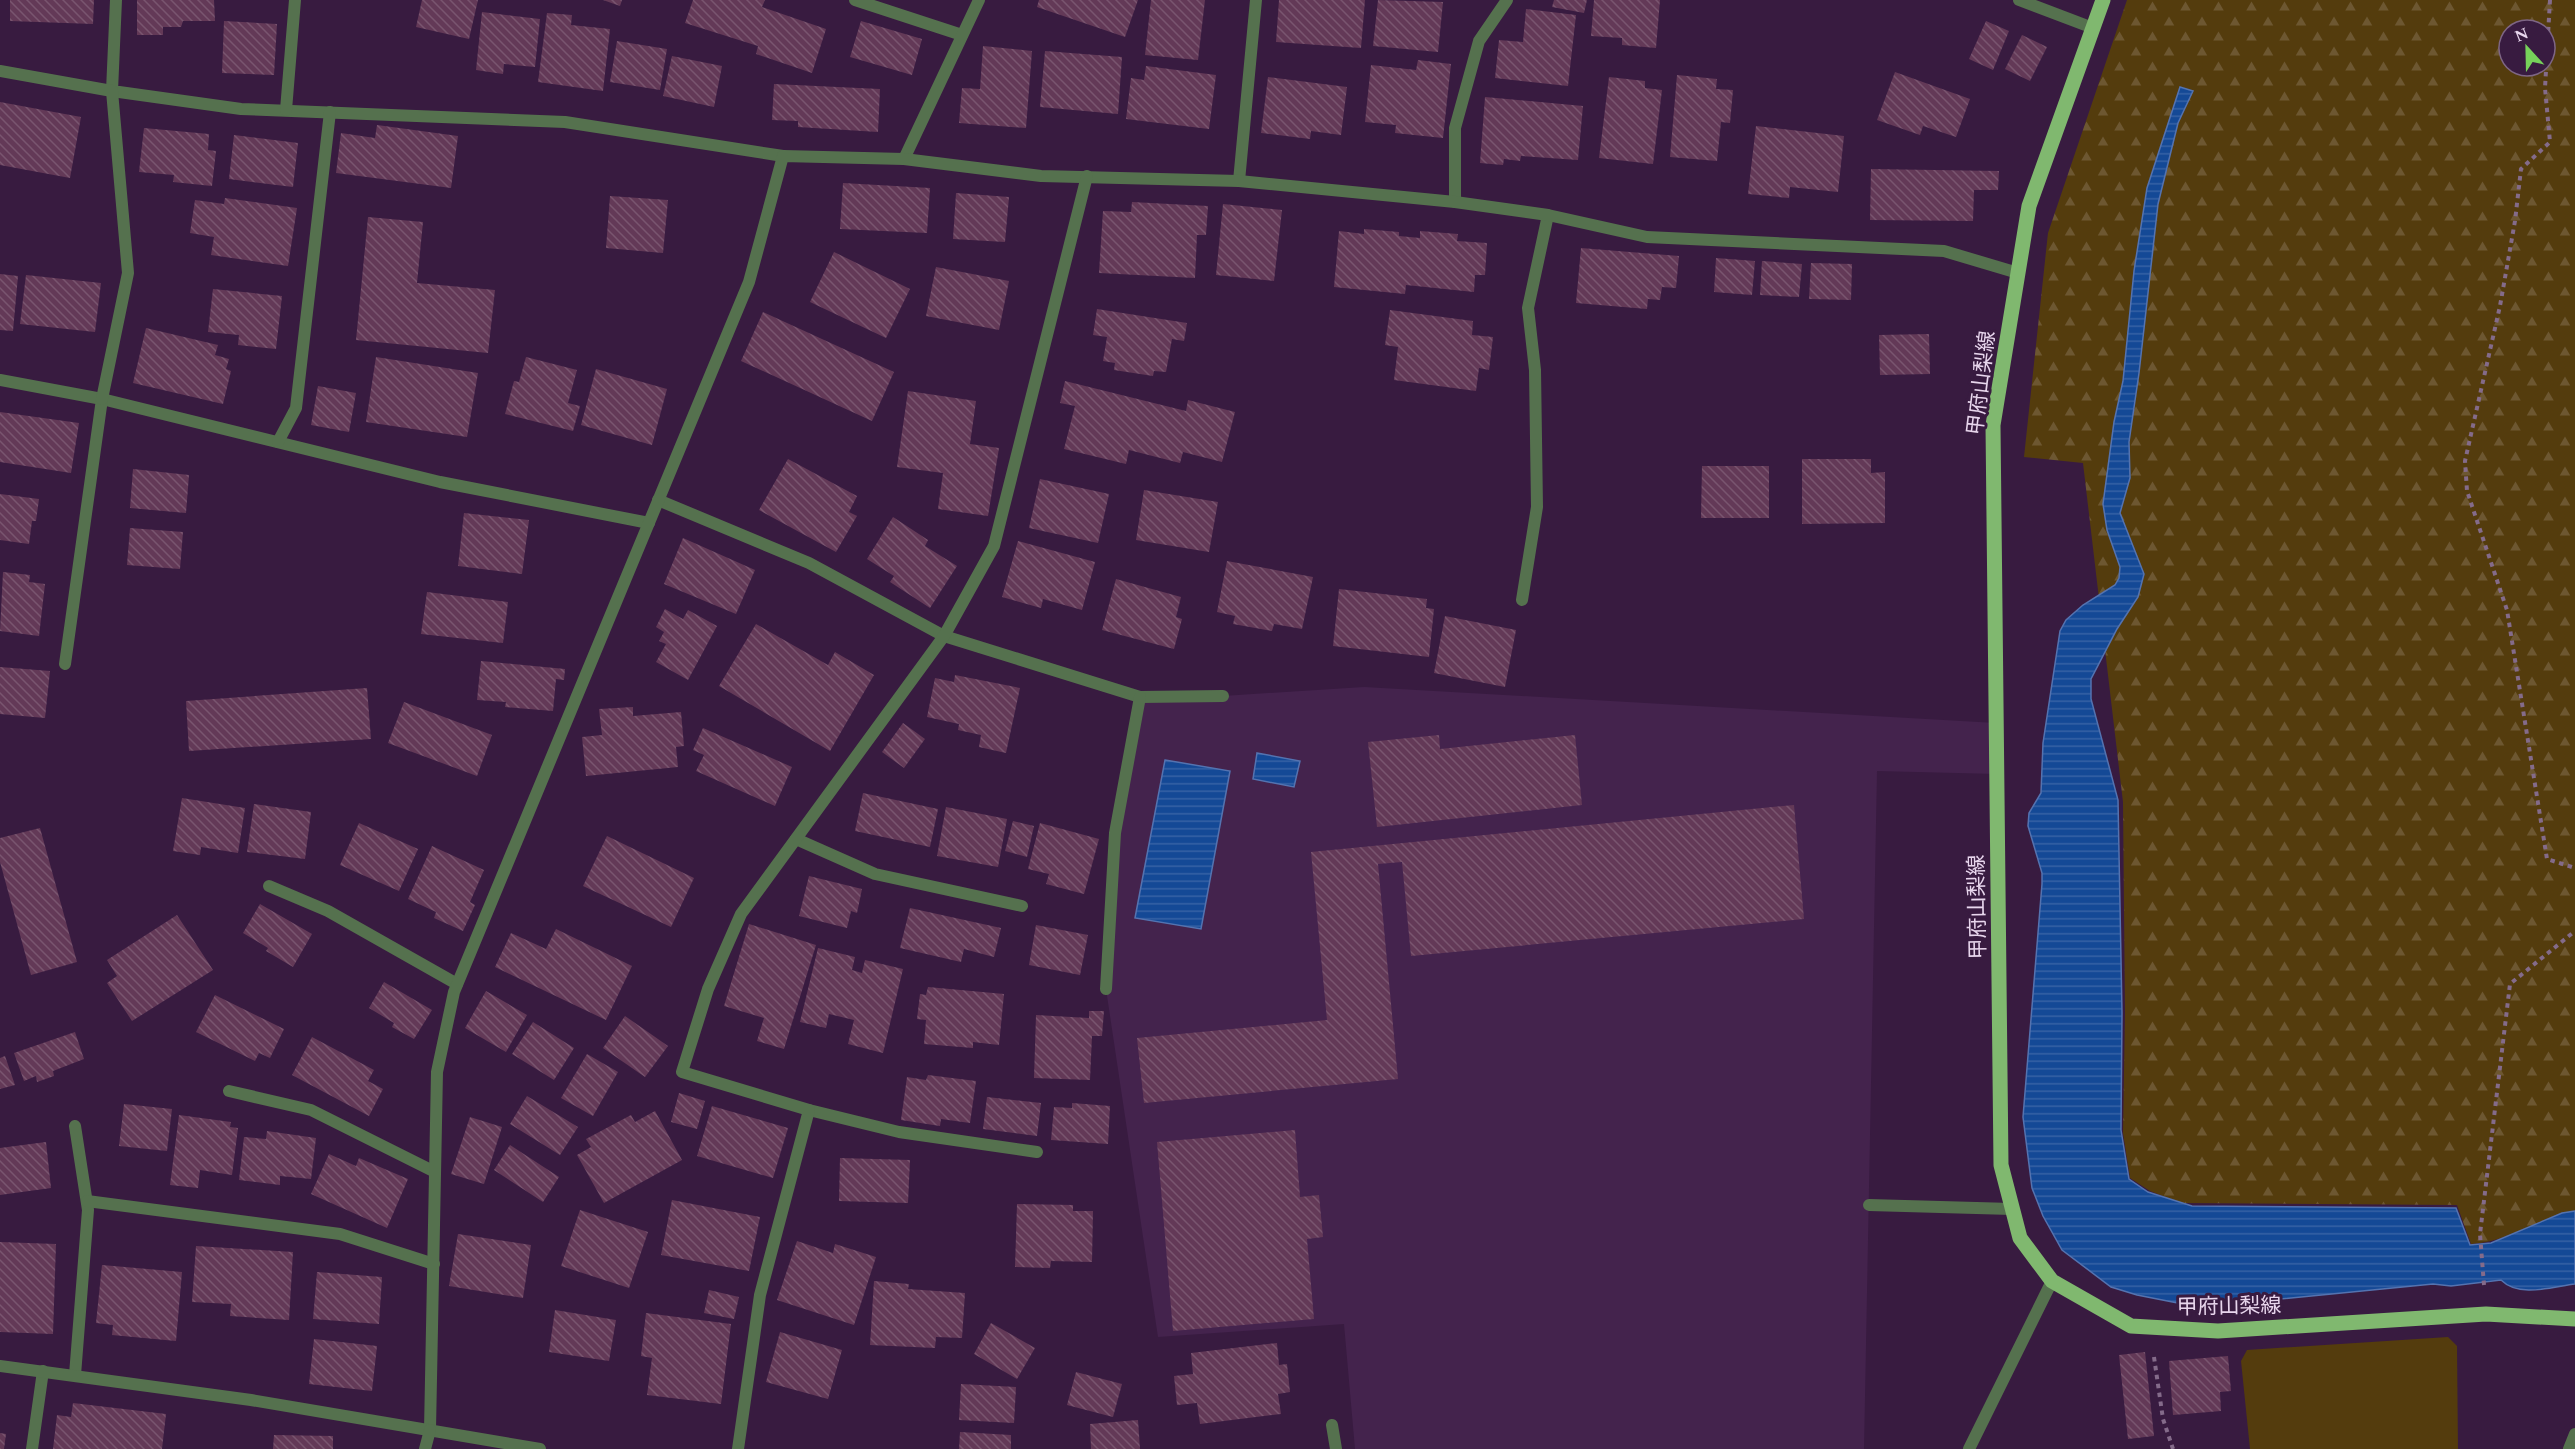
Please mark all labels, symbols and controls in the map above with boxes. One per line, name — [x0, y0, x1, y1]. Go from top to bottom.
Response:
north arrow — [2497, 18, 2557, 78]
text: N — [2511, 21, 2532, 49]
street label: 甲府山梨線 — [1960, 329, 2004, 437]
street label: 甲府山梨線 — [1961, 854, 1995, 960]
street label: 甲府山梨線 — [2176, 1290, 2282, 1324]

